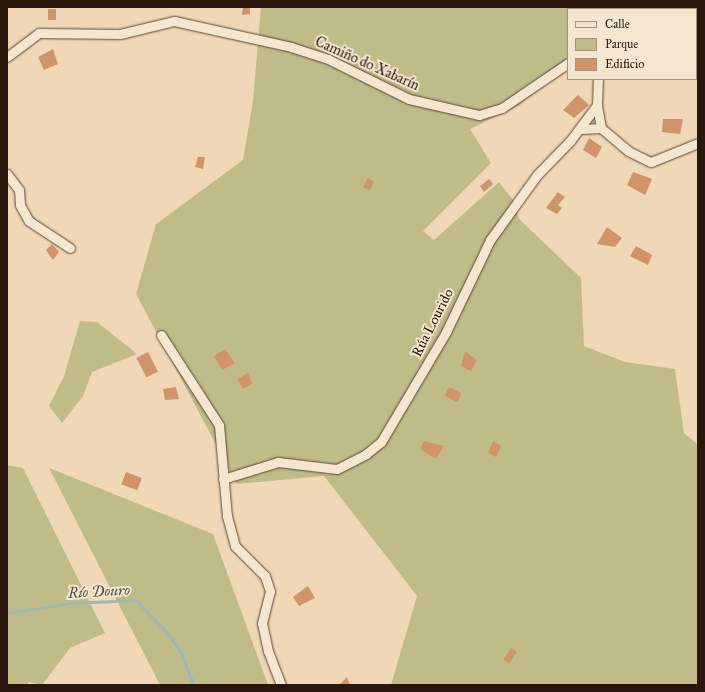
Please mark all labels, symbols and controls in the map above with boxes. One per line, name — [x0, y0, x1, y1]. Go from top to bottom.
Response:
legend — [567, 8, 697, 80]
text: Calle — [605, 17, 630, 31]
street label: Camiño do Xabarín — [312, 34, 422, 94]
text: Parque — [605, 37, 638, 51]
text: Edificio — [605, 57, 644, 71]
street label: Rúa Lourido — [409, 286, 457, 360]
water label: Río Douro — [68, 581, 130, 603]

